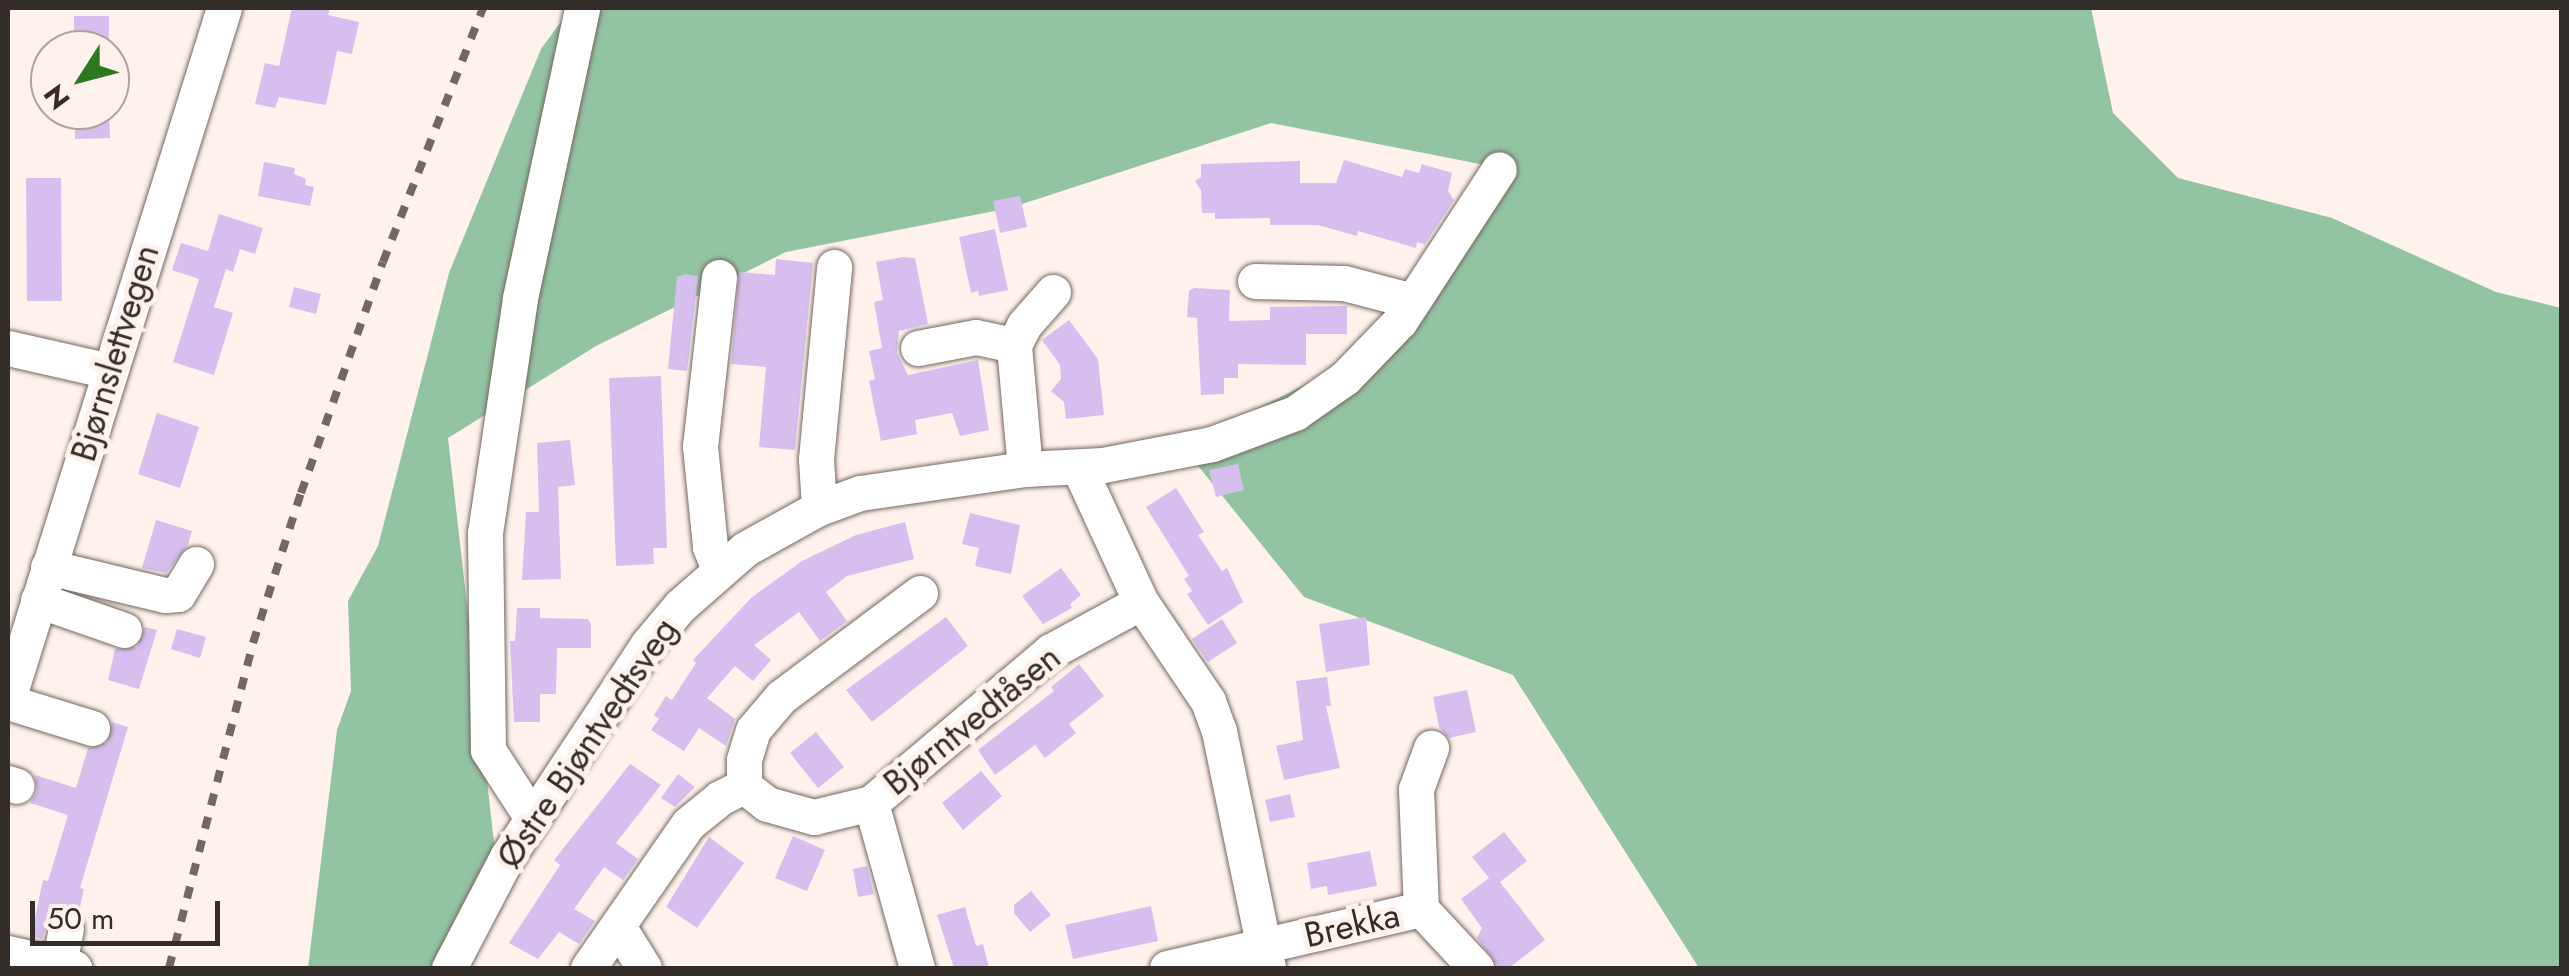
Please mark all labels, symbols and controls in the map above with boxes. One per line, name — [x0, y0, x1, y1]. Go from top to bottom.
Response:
north arrow — [30, 30, 130, 130]
text: N — [34, 76, 80, 118]
street label: Bjørnslettvegen — [62, 240, 168, 466]
street label: Østre Bjøntvedtsveg — [488, 610, 686, 876]
street label: Bjørntvedtåsen — [875, 636, 1069, 804]
scale bar — [35, 881, 225, 943]
street label: Brekka — [1300, 894, 1404, 956]
text: 50 m — [47, 897, 114, 940]

